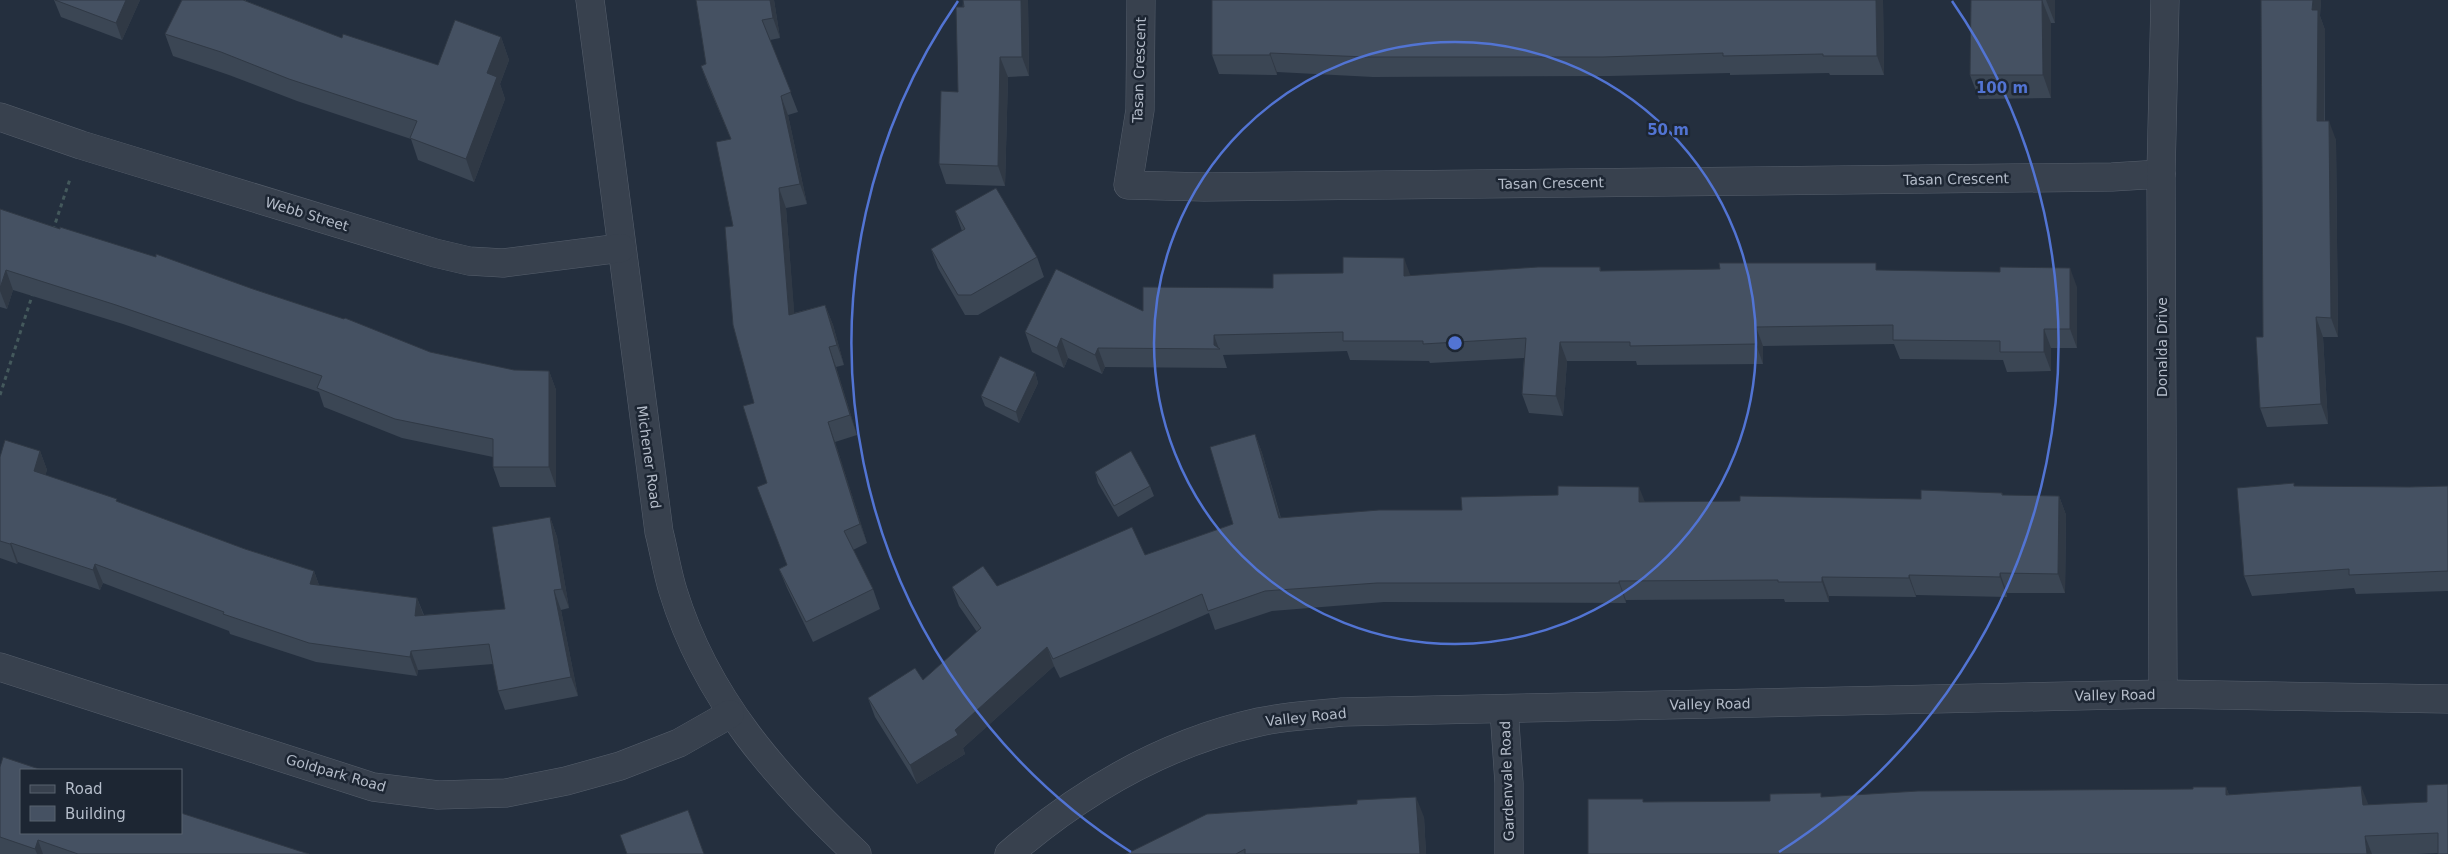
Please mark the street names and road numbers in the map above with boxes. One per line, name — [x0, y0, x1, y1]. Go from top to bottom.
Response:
street label: Tasan Crescent — [1129, 16, 1149, 124]
street label: Tasan Crescent — [1902, 170, 2010, 188]
street label: Tasan Crescent — [1497, 174, 1605, 192]
street label: Webb Street — [263, 194, 351, 234]
street label: Donalda Drive — [2154, 297, 2170, 397]
street label: Michener Road — [634, 404, 664, 510]
street label: Valley Road — [2074, 686, 2156, 704]
street label: Valley Road — [1669, 695, 1751, 713]
street label: Valley Road — [1265, 705, 1347, 729]
street label: Gardenvale Road — [1497, 721, 1517, 841]
street label: Goldpark Road — [284, 751, 388, 795]

